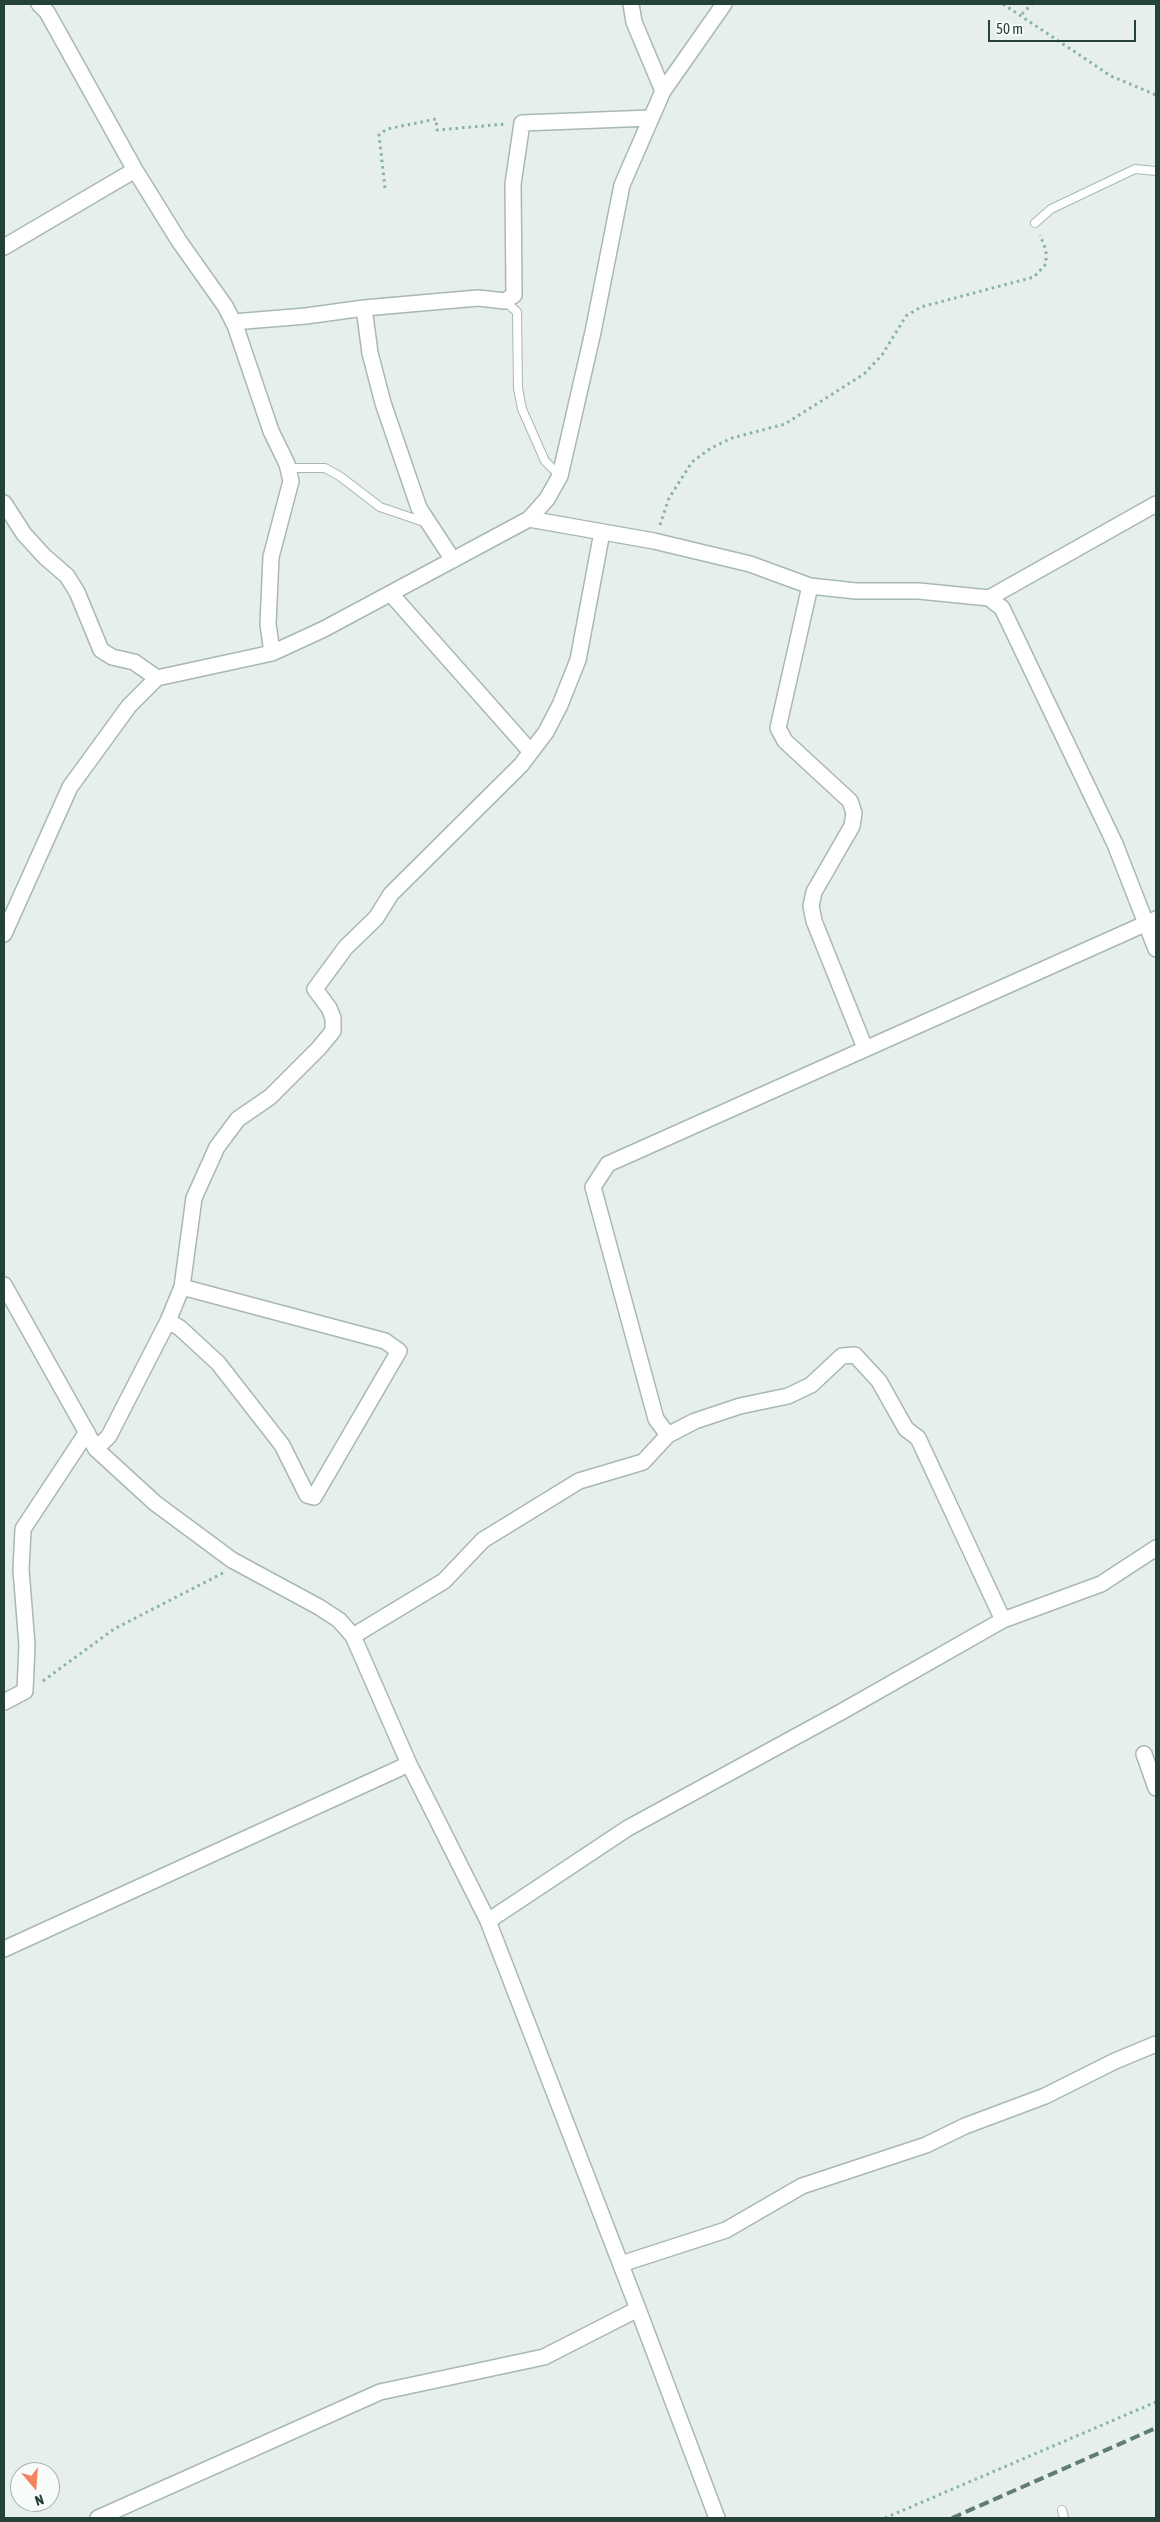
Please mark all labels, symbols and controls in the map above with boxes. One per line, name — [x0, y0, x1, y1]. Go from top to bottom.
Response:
scale bar — [990, 10, 1138, 42]
text: 50 m — [996, 20, 1023, 37]
north arrow — [10, 2462, 60, 2512]
text: N — [33, 2491, 46, 2509]

